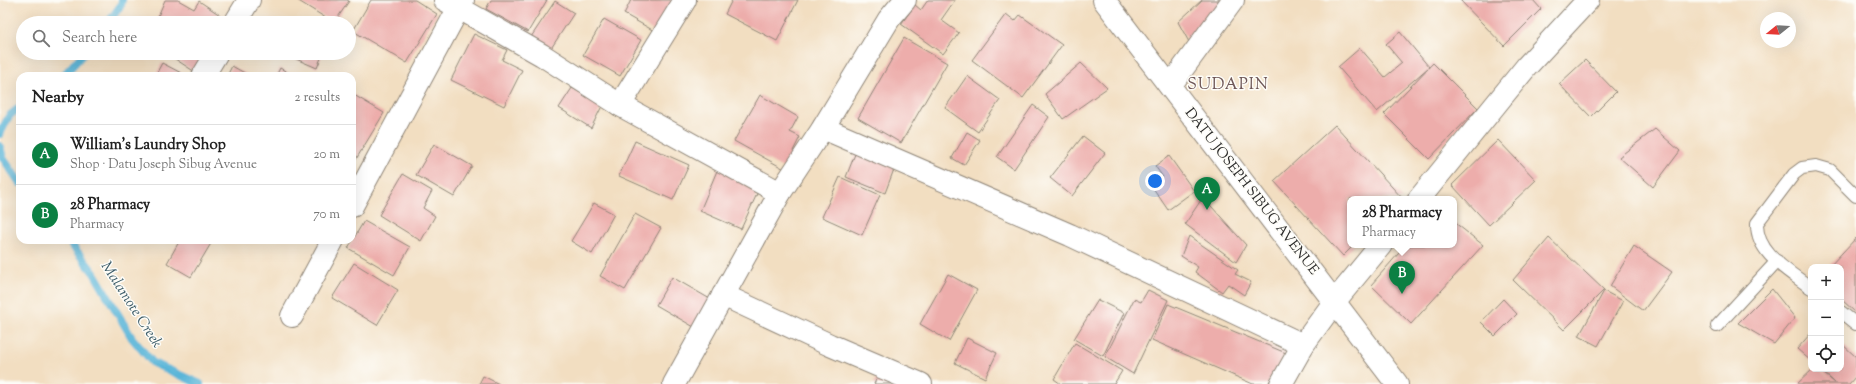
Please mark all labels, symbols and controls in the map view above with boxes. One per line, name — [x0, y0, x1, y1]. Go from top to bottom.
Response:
north arrow — [1760, 12, 1796, 48]
search box — [16, 16, 356, 60]
icon: search — [30, 27, 52, 49]
text: Search here — [62, 28, 137, 49]
district label: SUDAPIN — [1187, 74, 1269, 97]
text: Nearby — [32, 86, 84, 110]
text: 2 results — [295, 89, 340, 107]
street label: DATU JOSEPH SIBUG AVENUE — [1181, 105, 1321, 279]
text: William’s Laundry Shop — [70, 135, 226, 156]
text: A — [40, 146, 50, 164]
text: 20 m — [314, 146, 340, 164]
text: Shop · Datu Joseph Sibug Avenue — [70, 156, 257, 174]
your location — [1145, 171, 1165, 191]
pin: A — [1194, 177, 1220, 210]
text: 28 Pharmacy — [70, 195, 150, 216]
popup — [1347, 196, 1457, 248]
text: 28 Pharmacy — [1362, 203, 1442, 224]
text: B — [41, 206, 49, 224]
text: 70 m — [313, 206, 340, 224]
text: Pharmacy — [70, 216, 124, 234]
text: Pharmacy — [1362, 224, 1416, 242]
water label: Malamote Creek — [95, 258, 167, 352]
pin: B — [1389, 261, 1415, 294]
map controls — [1808, 264, 1844, 372]
button: + — [1808, 264, 1844, 300]
button: − — [1808, 300, 1844, 336]
button: locate — [1808, 336, 1844, 372]

